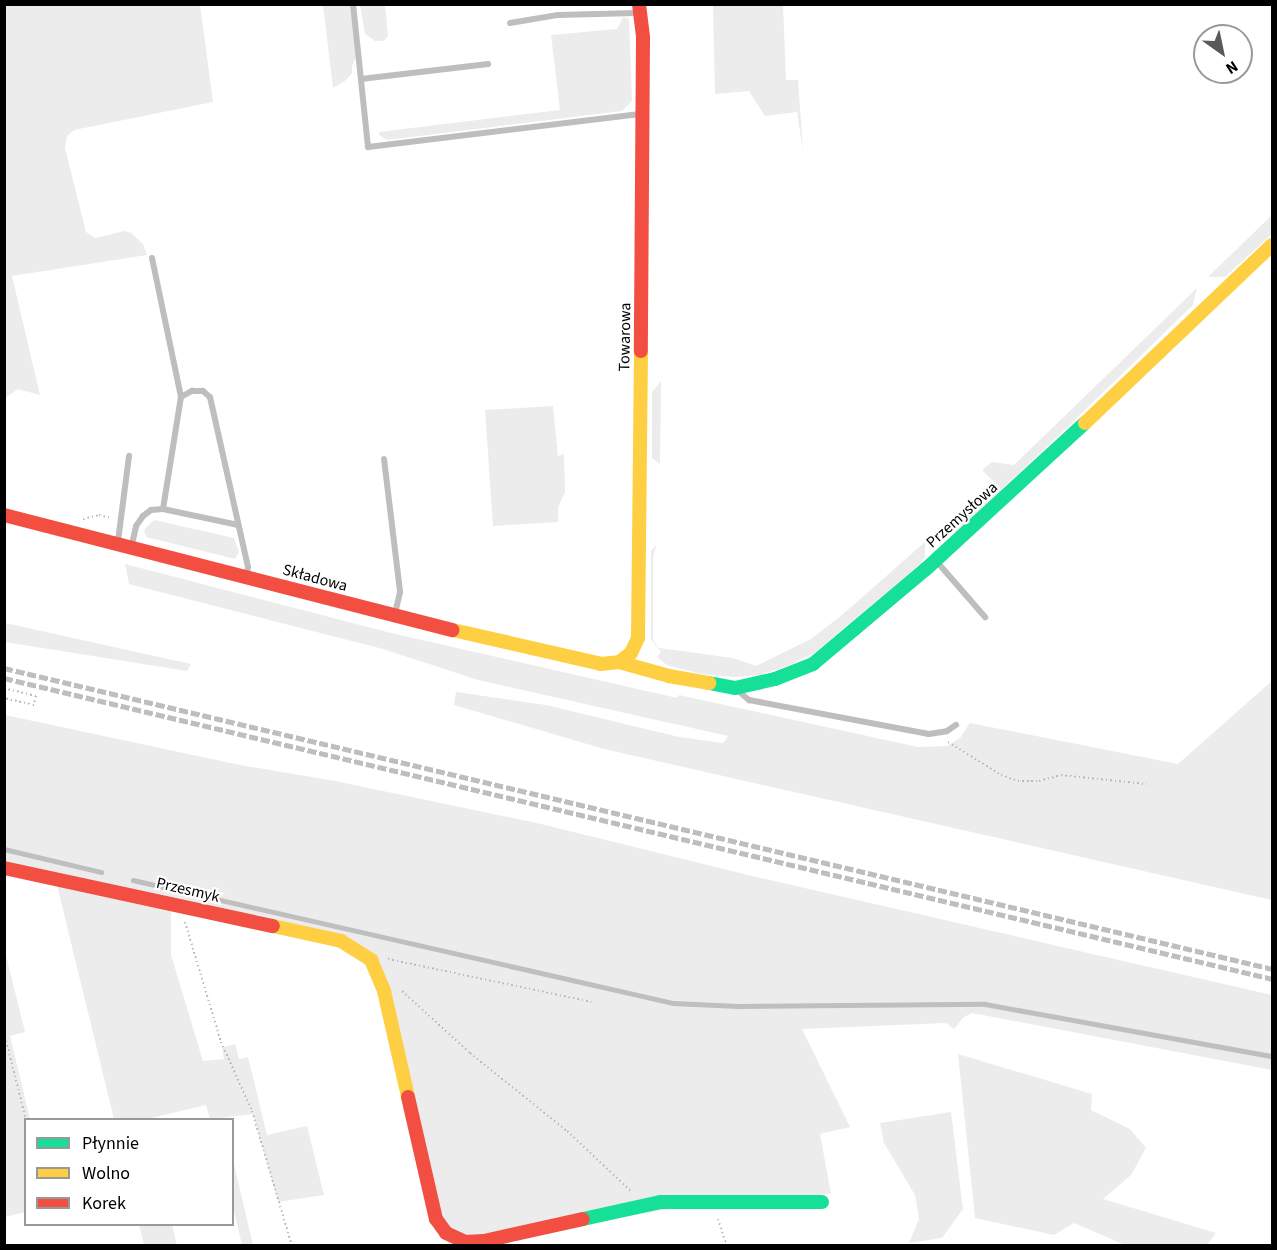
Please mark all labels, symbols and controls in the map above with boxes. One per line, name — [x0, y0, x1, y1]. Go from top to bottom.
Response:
north arrow — [1193, 24, 1253, 84]
text: N — [1221, 55, 1242, 80]
street label: Towarowa — [615, 302, 635, 372]
street label: Przemysłowa — [922, 478, 1002, 552]
street label: Składowa — [281, 560, 349, 596]
street label: Przesmyk — [154, 873, 222, 907]
legend — [24, 1118, 234, 1226]
text: Płynnie — [82, 1131, 139, 1156]
text: Wolno — [82, 1161, 130, 1186]
text: Korek — [82, 1191, 126, 1216]

